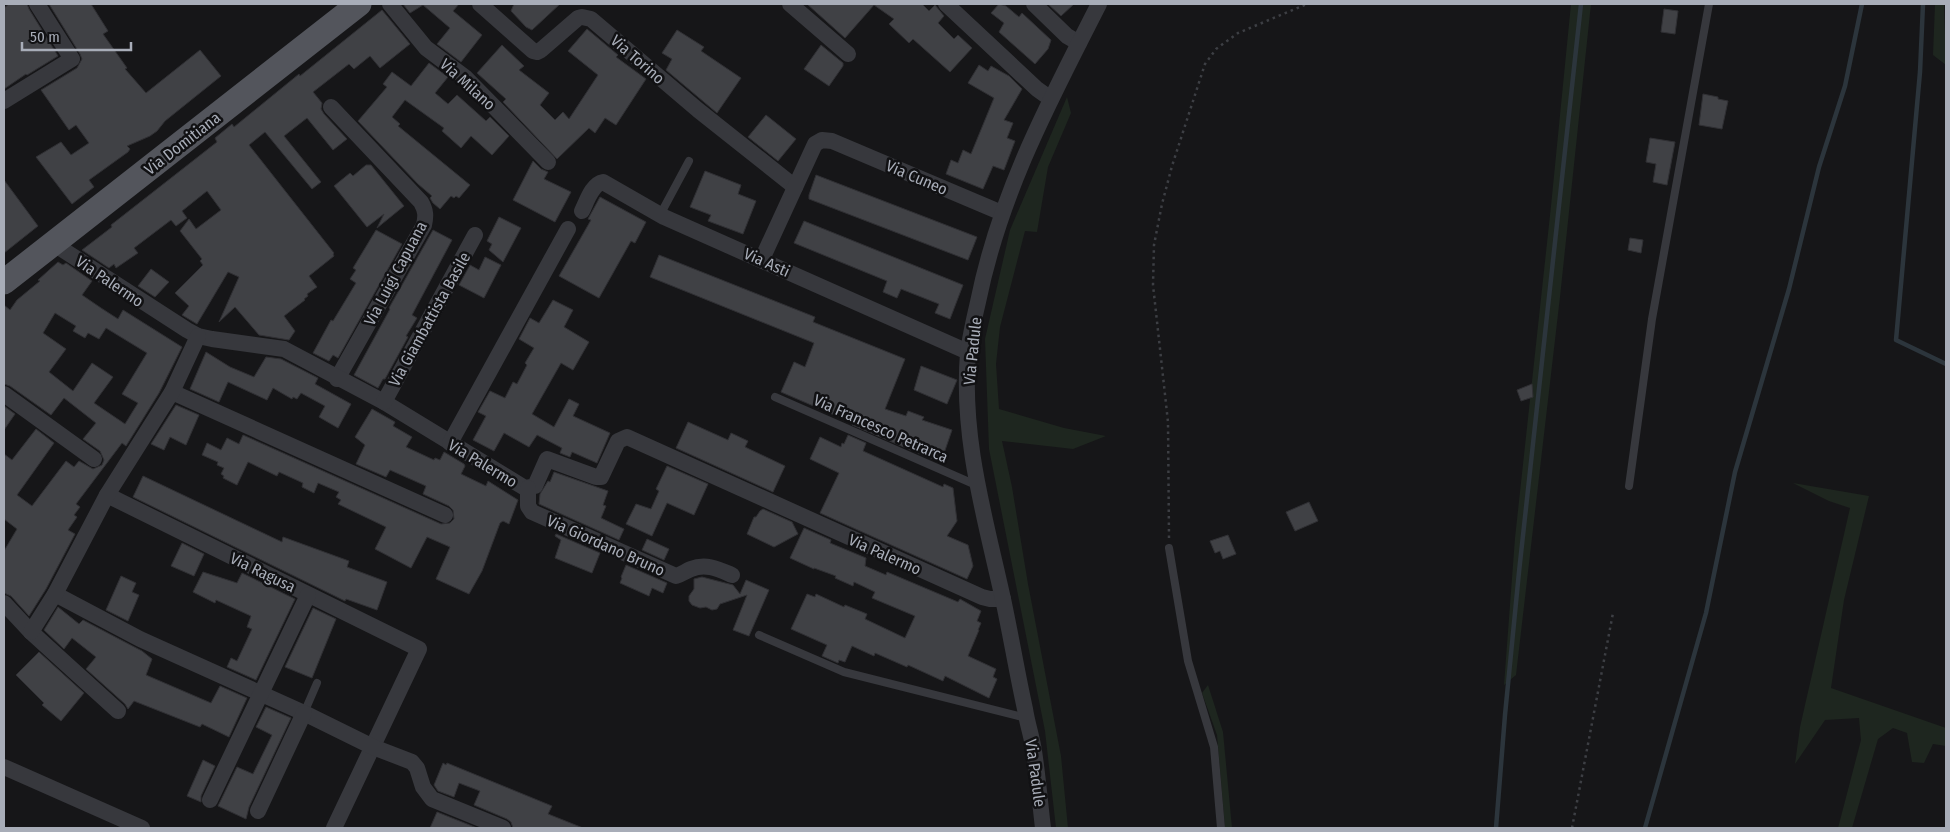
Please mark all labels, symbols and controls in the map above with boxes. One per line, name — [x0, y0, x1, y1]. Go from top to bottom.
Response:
scale bar — [22, 20, 131, 52]
text: 50 m — [30, 28, 60, 46]
street label: Via Torino — [607, 31, 669, 88]
street label: Via Milano — [436, 55, 499, 114]
street label: Via Domitiana — [141, 108, 224, 179]
street label: Via Cuneo — [883, 156, 950, 199]
street label: Via Luigi Capuana — [360, 218, 431, 329]
street label: Via Asti — [741, 244, 793, 281]
street label: Via Giambattista Basile — [385, 249, 474, 390]
street label: Via Palermo — [72, 252, 147, 311]
street label: Via Padule — [959, 316, 986, 386]
street label: Via Francesco Petrarca — [811, 390, 951, 467]
street label: Via Palermo — [445, 435, 521, 491]
street label: Via Giordano Bruno — [544, 511, 668, 580]
street label: Via Palermo — [846, 530, 924, 579]
street label: Via Ragusa — [227, 548, 299, 596]
street label: Via Padule — [1021, 738, 1050, 808]

